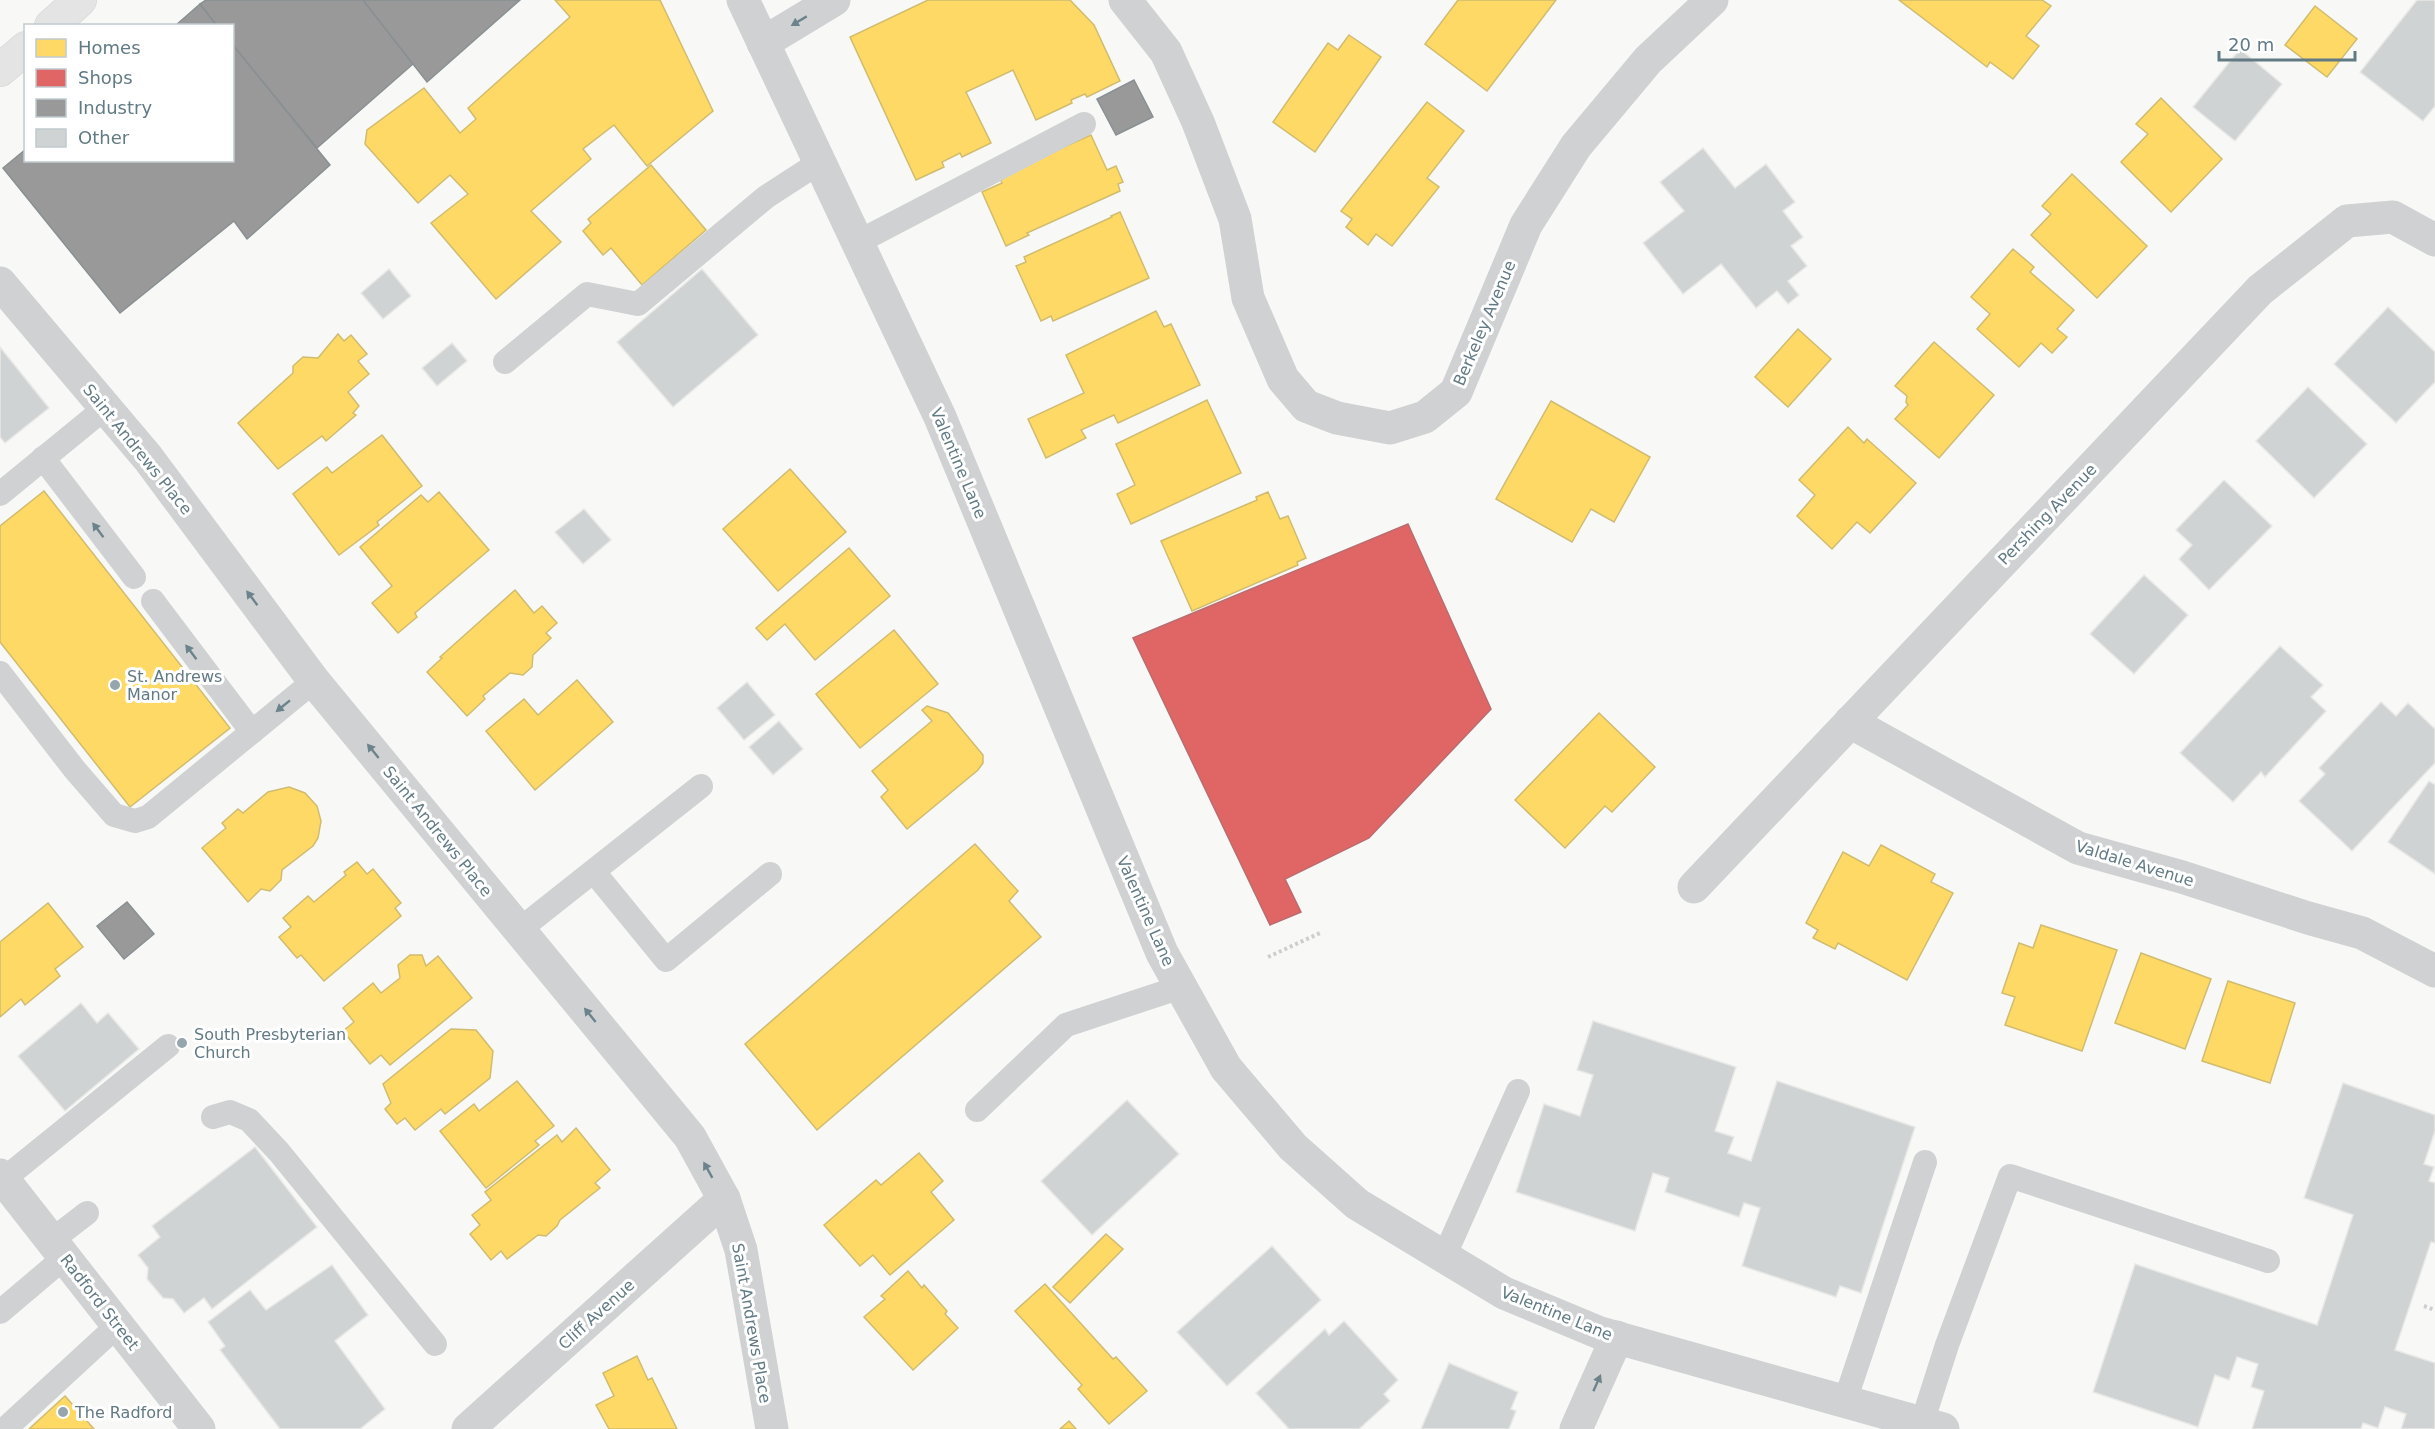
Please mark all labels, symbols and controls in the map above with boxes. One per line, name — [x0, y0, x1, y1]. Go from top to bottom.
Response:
one-way arrow — [791, 16, 807, 27]
legend — [24, 24, 234, 162]
scale bar — [2219, 24, 2356, 62]
text: 20 m — [2228, 34, 2274, 55]
text: Homes — [78, 37, 141, 58]
text: Shops — [78, 67, 133, 88]
text: Industry — [78, 97, 152, 118]
text: Other — [78, 127, 130, 148]
street label: Berkeley Avenue — [1449, 258, 1519, 389]
street label: Saint Andrews Place — [79, 380, 196, 518]
street label: Valentine Lane — [927, 405, 990, 521]
street label: Pershing Avenue — [1994, 460, 2100, 569]
one-way arrow — [92, 522, 105, 538]
one-way arrow — [247, 590, 259, 605]
one-way arrow — [186, 644, 198, 659]
place label: St. Andrews Manor — [127, 667, 222, 704]
marker: St. Andrews Manor — [108, 678, 122, 692]
one-way arrow — [275, 700, 291, 713]
one-way arrow — [366, 743, 379, 759]
street label: Saint Andrews Place — [379, 762, 496, 900]
street label: Valdale Avenue — [2073, 836, 2196, 891]
street label: Valentine Lane — [1113, 853, 1178, 969]
one-way arrow — [584, 1008, 597, 1023]
place label: South Presbyterian Church — [194, 1025, 346, 1062]
marker: South Presbyterian Church — [175, 1036, 189, 1050]
one-way arrow — [703, 1161, 713, 1178]
street label: Saint Andrews Place — [728, 1242, 775, 1405]
street label: Radford Street — [56, 1251, 143, 1354]
street label: Cliff Avenue — [554, 1275, 638, 1353]
street label: Valentine Lane — [1498, 1282, 1615, 1344]
one-way arrow — [1592, 1374, 1602, 1392]
place label: The Radford — [74, 1403, 172, 1422]
marker: The Radford — [56, 1405, 70, 1419]

